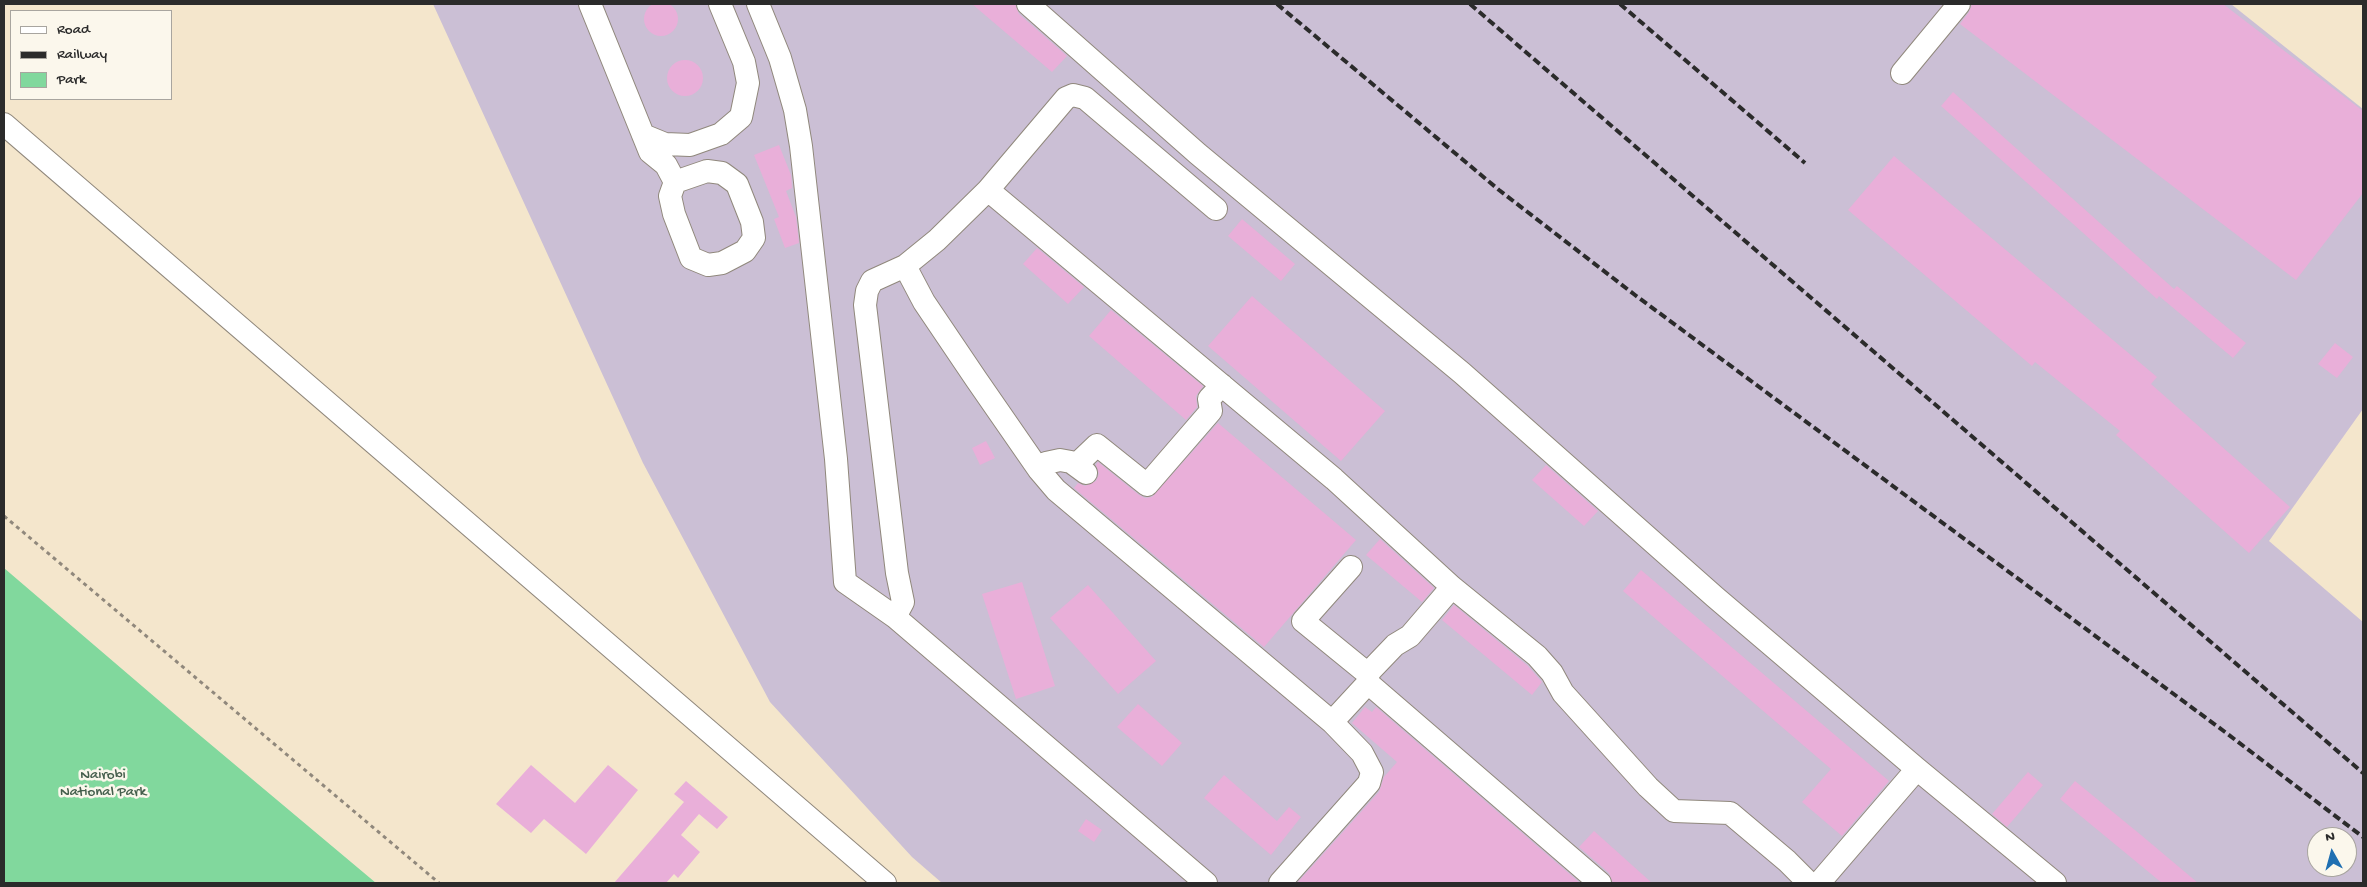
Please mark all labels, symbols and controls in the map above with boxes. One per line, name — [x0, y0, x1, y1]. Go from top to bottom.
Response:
legend — [10, 10, 172, 100]
text: Road — [57, 21, 90, 39]
text: Railway — [57, 46, 107, 64]
text: Park — [57, 71, 86, 89]
park label: Nairobi National Park — [60, 767, 146, 802]
north arrow — [2307, 827, 2357, 877]
text: N — [2325, 829, 2336, 847]

